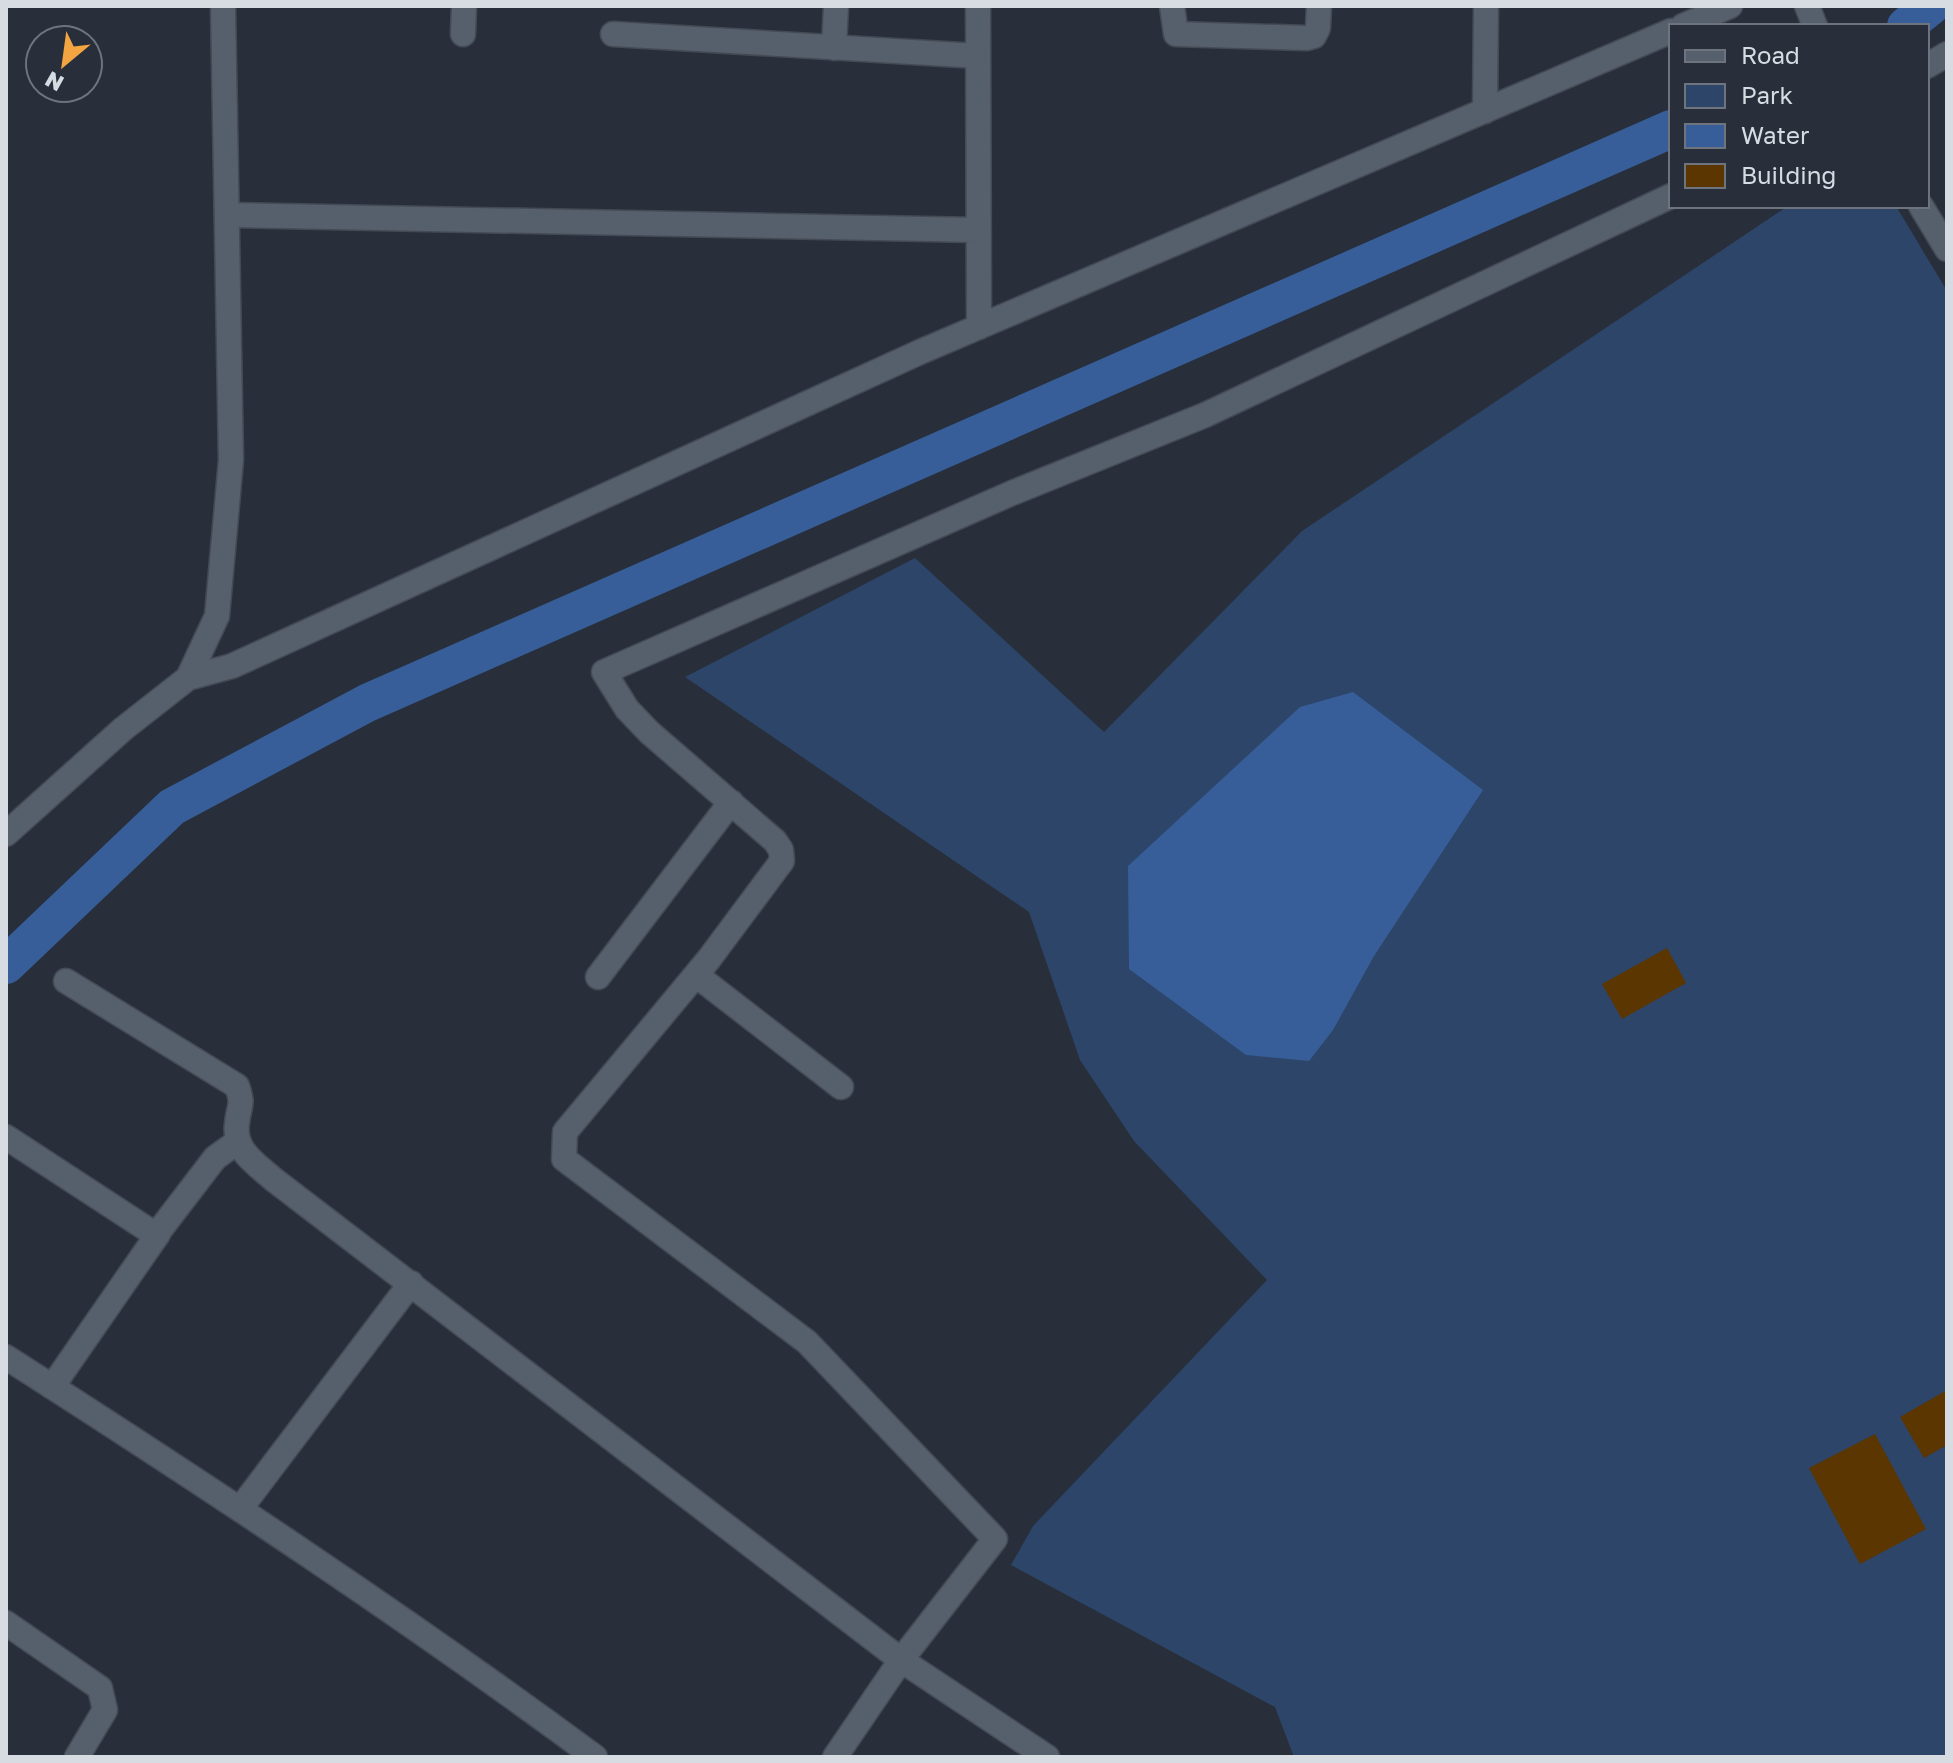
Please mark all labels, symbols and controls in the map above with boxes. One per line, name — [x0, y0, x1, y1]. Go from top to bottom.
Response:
north arrow — [24, 24, 104, 104]
legend — [1669, 24, 1929, 208]
text: Road — [1741, 40, 1800, 69]
text: N — [40, 66, 68, 98]
text: Park — [1741, 80, 1793, 109]
text: Water — [1741, 120, 1809, 149]
text: Building — [1741, 160, 1836, 189]

